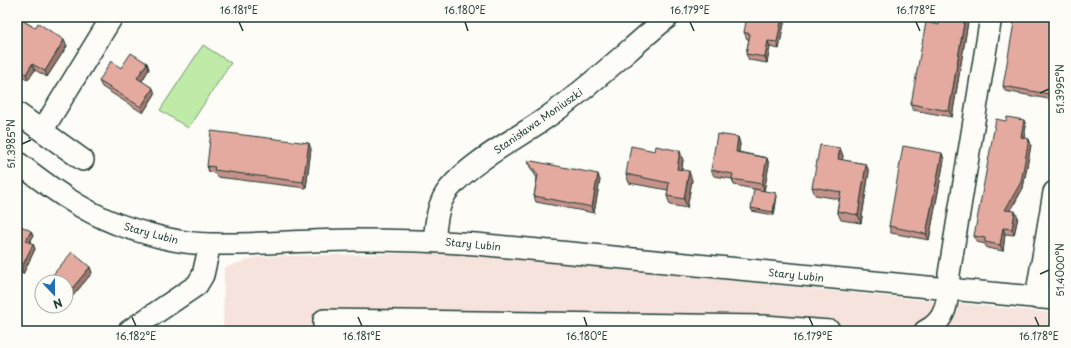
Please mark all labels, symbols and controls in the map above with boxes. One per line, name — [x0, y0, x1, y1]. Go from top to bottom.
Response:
text: 16.181°E — [220, 2, 258, 17]
text: 16.180°E — [444, 2, 486, 17]
text: 16.179°E — [670, 2, 710, 17]
text: 16.178°E — [896, 2, 936, 17]
text: 51.3995°N — [1052, 64, 1067, 114]
street label: Stanisława Moniuszki — [490, 84, 585, 157]
text: 51.3985°N — [3, 119, 18, 169]
street label: Stary Lubin — [122, 218, 180, 247]
street label: Stary Lubin — [444, 234, 502, 253]
text: 51.4000°N — [1052, 243, 1067, 297]
street label: Stary Lubin — [767, 264, 825, 285]
north arrow — [34, 274, 74, 314]
text: N — [50, 294, 65, 313]
text: 16.182°E — [116, 328, 156, 343]
text: 16.181°E — [343, 328, 381, 343]
text: 16.180°E — [566, 328, 608, 343]
text: 16.179°E — [793, 328, 833, 343]
text: 16.178°E — [1019, 328, 1059, 343]

